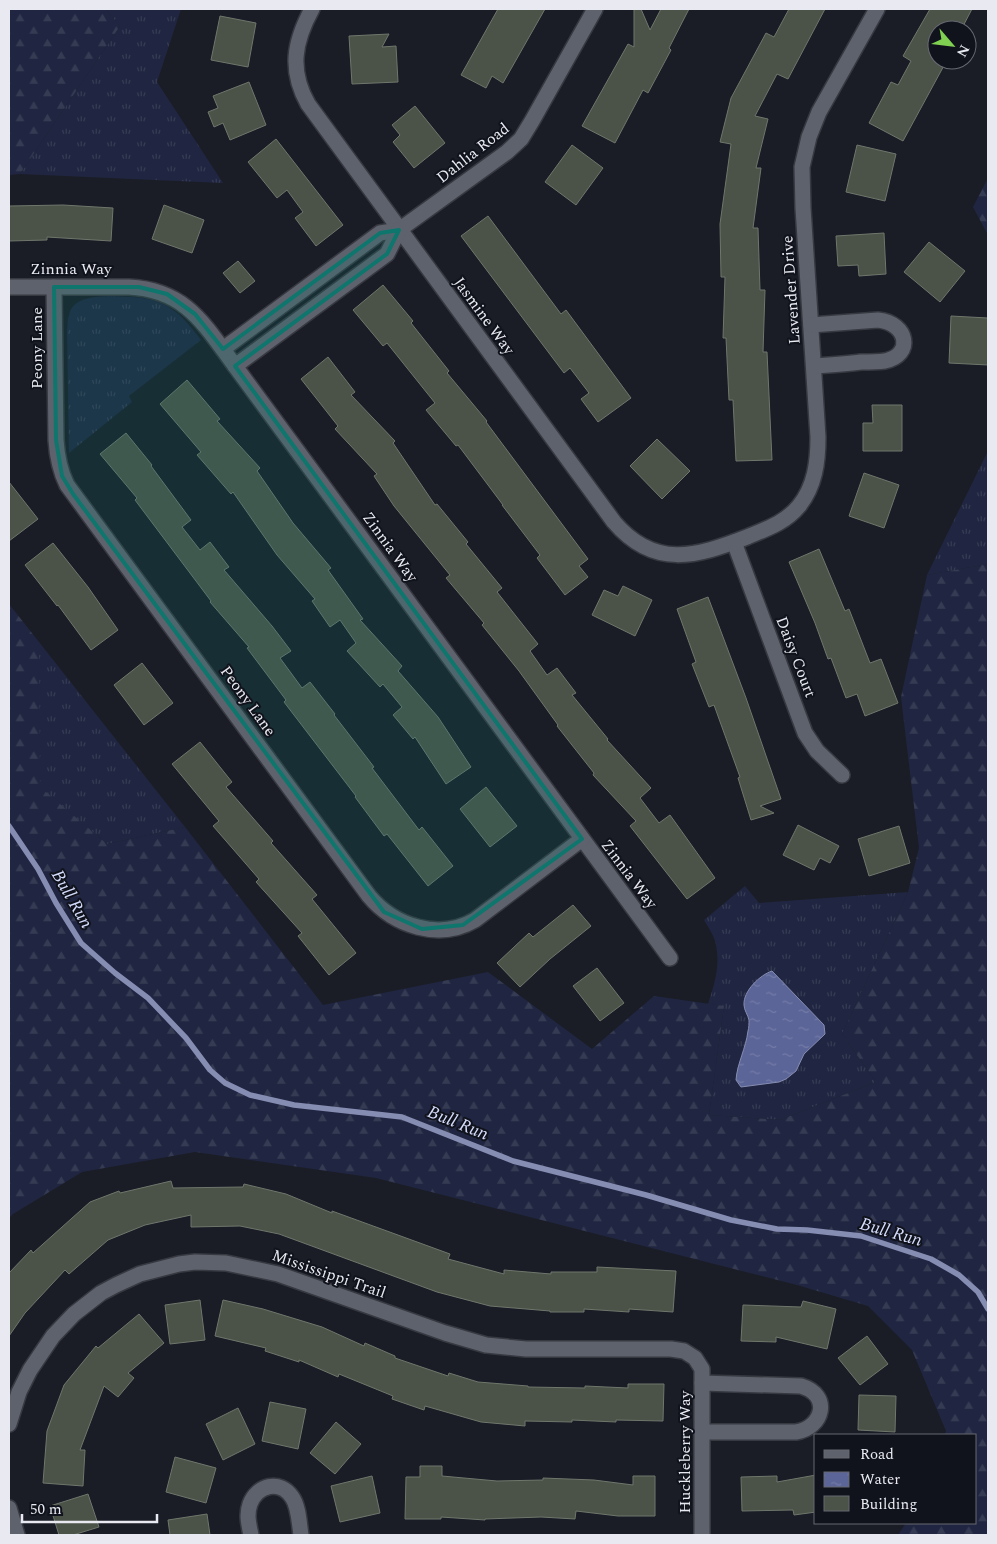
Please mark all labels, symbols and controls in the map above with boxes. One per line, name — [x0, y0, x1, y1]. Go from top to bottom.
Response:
north arrow — [927, 20, 977, 70]
text: N — [951, 41, 975, 61]
street label: Dahlia Road — [431, 117, 515, 189]
street label: Lavender Drive — [775, 235, 807, 345]
street label: Zinnia Way — [30, 257, 113, 281]
street label: Jasmine Way — [448, 272, 521, 361]
street label: Peony Lane — [25, 307, 49, 389]
street label: Zinnia Way — [356, 507, 424, 588]
street label: Daisy Court — [770, 613, 823, 701]
street label: Peony Lane — [214, 661, 282, 741]
street label: Zinnia Way — [595, 834, 664, 915]
water label: Bull Run — [44, 865, 100, 934]
water label: Bull Run — [423, 1098, 493, 1148]
water label: Bull Run — [856, 1210, 926, 1254]
street label: Mississippi Trail — [269, 1243, 389, 1305]
street label: Huckleberry Way — [673, 1389, 697, 1513]
legend — [814, 1434, 977, 1524]
text: Road — [860, 1443, 894, 1466]
text: Water — [860, 1468, 900, 1491]
scale bar — [22, 1492, 158, 1524]
text: Building — [860, 1493, 917, 1516]
text: 50 m — [30, 1498, 62, 1521]

